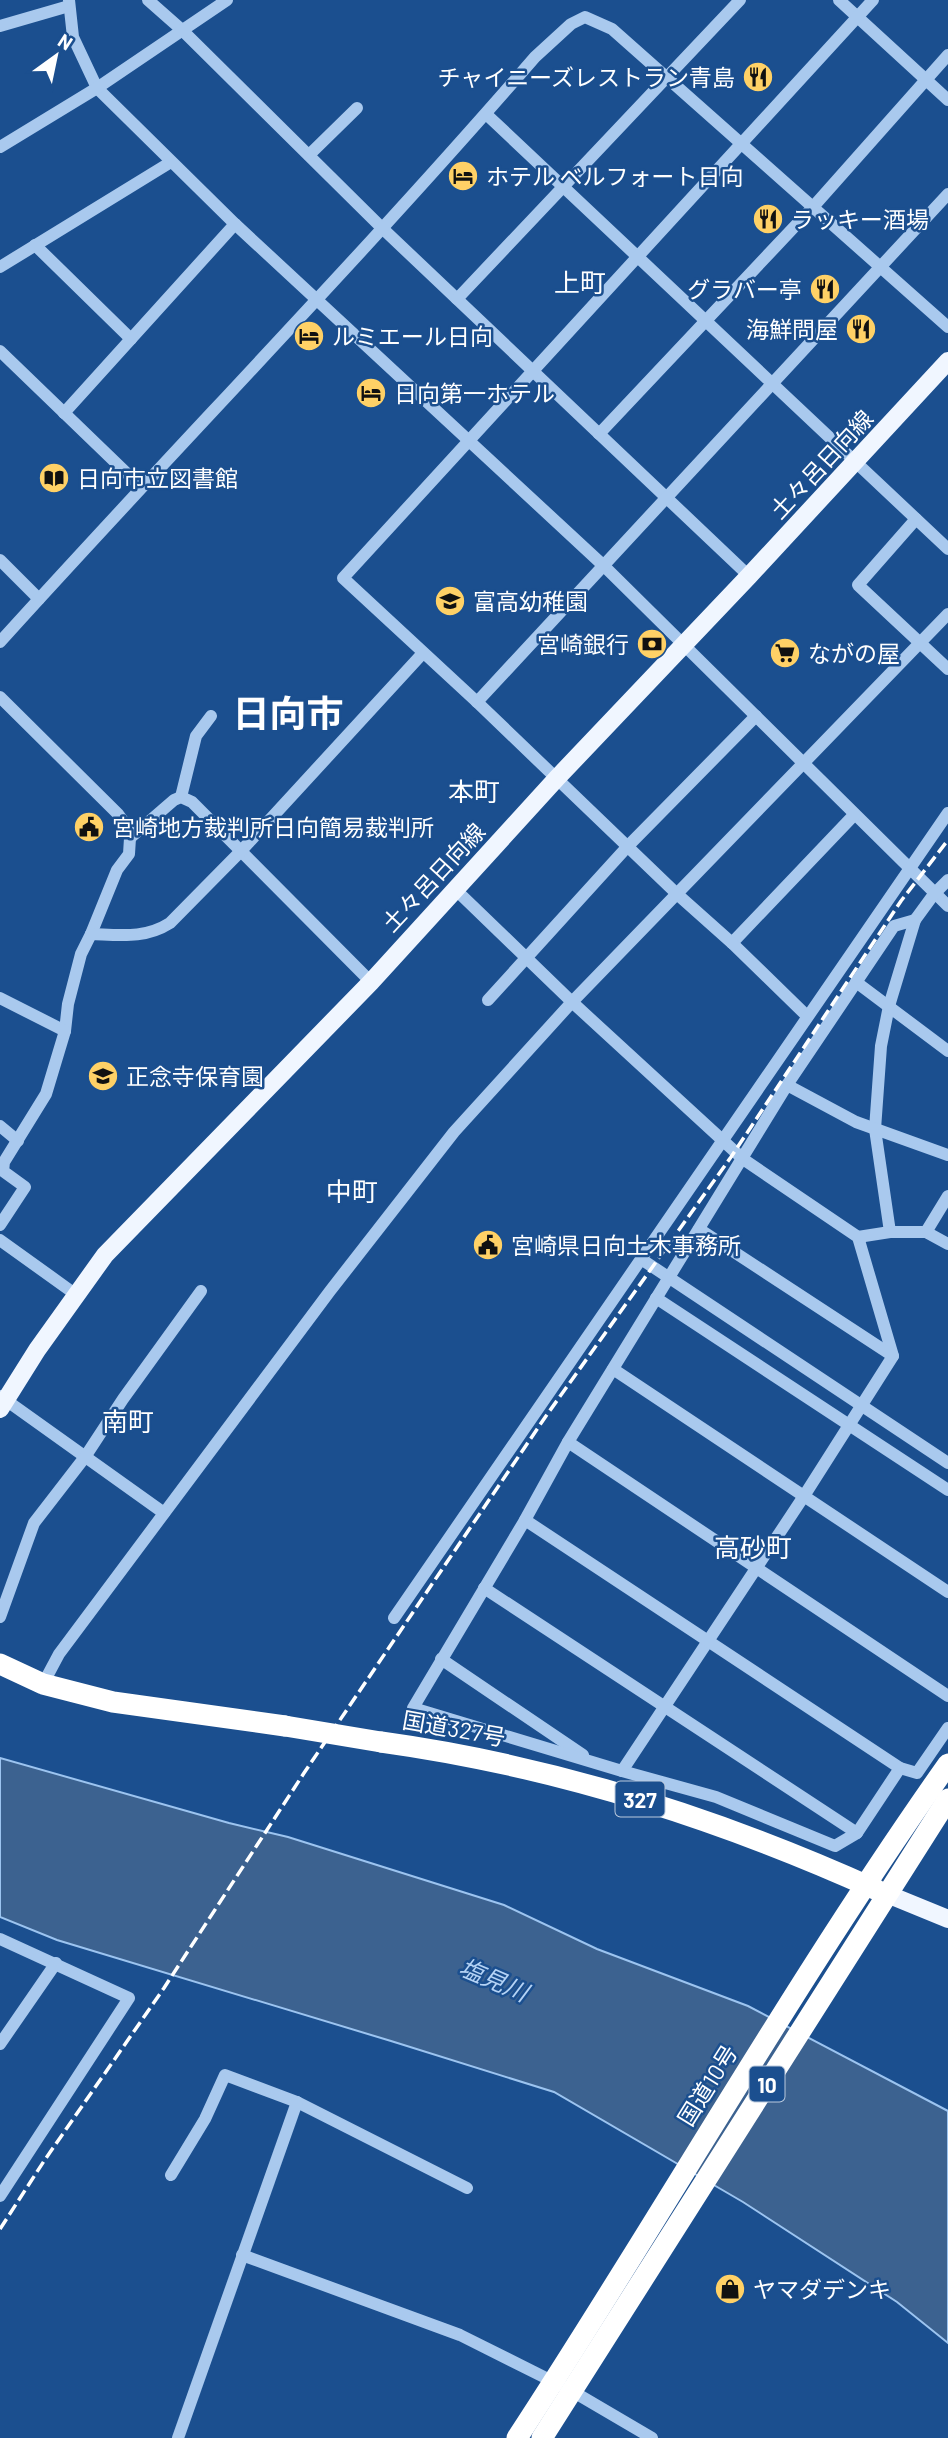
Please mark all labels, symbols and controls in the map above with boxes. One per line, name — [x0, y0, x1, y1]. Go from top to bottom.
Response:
north arrow — [21, 21, 91, 91]
text: N — [54, 28, 77, 54]
restaurant icon: チャイニーズレストラン青島 — [741, 60, 775, 94]
place label: チャイニーズレストラン青島 — [437, 63, 735, 91]
hotel icon: ホテル ベルフォート日向 — [446, 159, 480, 193]
place label: ホテル ベルフォート日向 — [486, 162, 744, 190]
restaurant icon: ラッキー酒場 — [751, 202, 785, 236]
place label: ラッキー酒場 — [791, 205, 929, 233]
district label: 上町 — [554, 266, 606, 297]
restaurant icon: グラバー亭 — [808, 272, 842, 306]
place label: グラバー亭 — [687, 275, 802, 303]
restaurant icon: 海鮮問屋 — [844, 312, 878, 346]
place label: 海鮮問屋 — [746, 315, 838, 343]
hotel icon: ルミエール日向 — [292, 319, 326, 353]
place label: ルミエール日向 — [332, 322, 493, 350]
hotel icon: 日向第一ホテル — [354, 376, 388, 410]
place label: 日向第一ホテル — [394, 379, 555, 407]
street label: 土々呂日向線 — [764, 404, 878, 524]
library icon: 日向市立図書館 — [37, 461, 71, 495]
place label: 日向市立図書館 — [77, 464, 238, 492]
school or university icon: 富高幼稚園 — [433, 584, 467, 618]
place label: 富高幼稚園 — [473, 587, 588, 615]
bank icon: 宮崎銀行 — [635, 627, 669, 661]
place label: 宮崎銀行 — [537, 630, 629, 658]
supermarket icon: ながの屋 — [768, 636, 802, 670]
place label: ながの屋 — [808, 639, 900, 667]
district label: 日向市 — [233, 690, 344, 734]
district label: 本町 — [448, 775, 500, 806]
public building icon: 宮崎地方裁判所日向簡易裁判所 — [72, 810, 106, 844]
place label: 宮崎地方裁判所日向簡易裁判所 — [112, 813, 434, 841]
street label: 土々呂日向線 — [376, 817, 490, 937]
school or university icon: 正念寺保育園 — [86, 1059, 120, 1093]
place label: 正念寺保育園 — [126, 1062, 264, 1090]
district label: 中町 — [326, 1175, 378, 1206]
public building icon: 宮崎県日向土木事務所 — [471, 1228, 505, 1262]
place label: 宮崎県日向土木事務所 — [511, 1231, 741, 1259]
district label: 南町 — [102, 1405, 154, 1436]
district label: 高砂町 — [714, 1531, 792, 1562]
street label: 国道327号 — [400, 1705, 508, 1751]
road number: 327 — [616, 1782, 664, 1816]
water label: 塩見川 — [455, 1952, 536, 2008]
street label: 国道10号 — [671, 2039, 743, 2131]
road number: 10 — [750, 2066, 784, 2102]
shop icon: ヤマダデンキ — [713, 2272, 747, 2306]
place label: ヤマダデンキ — [753, 2275, 891, 2303]

